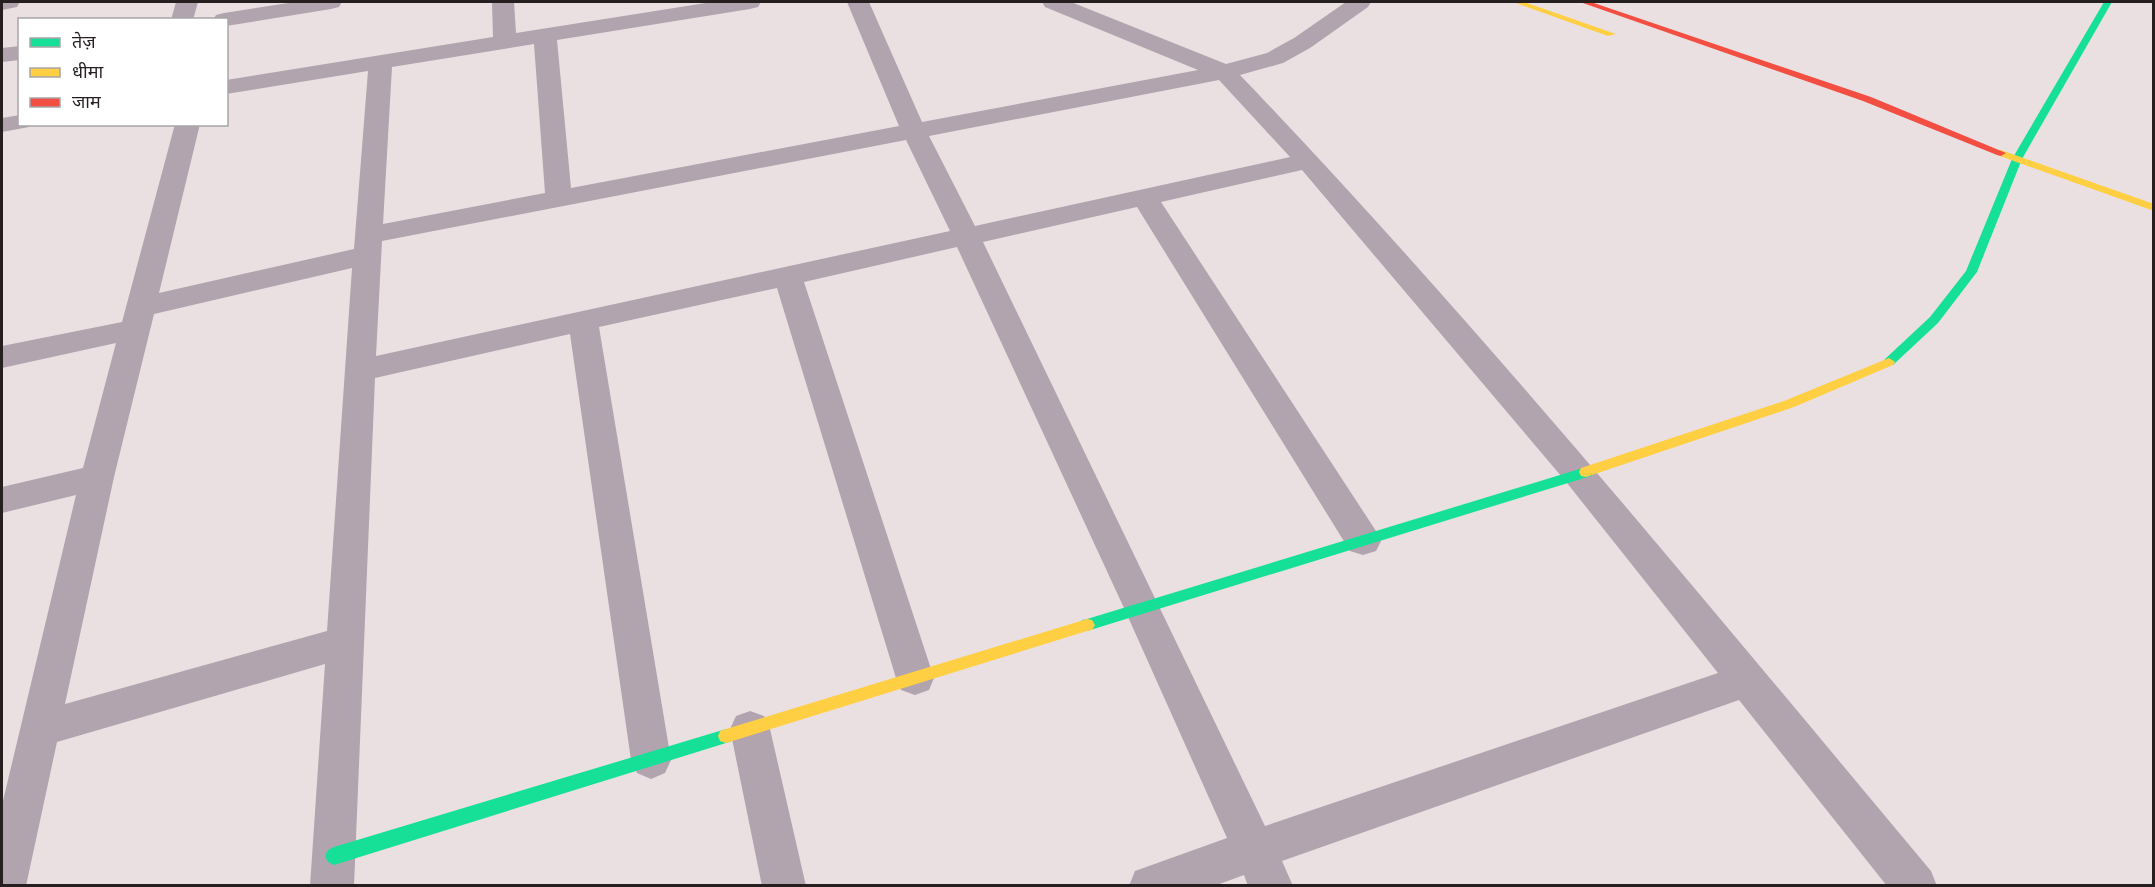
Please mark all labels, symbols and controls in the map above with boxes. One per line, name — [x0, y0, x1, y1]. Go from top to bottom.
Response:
legend — [18, 18, 228, 126]
text: तेज़ — [72, 30, 96, 53]
text: धीमा — [72, 60, 103, 83]
text: जाम — [72, 90, 102, 113]

